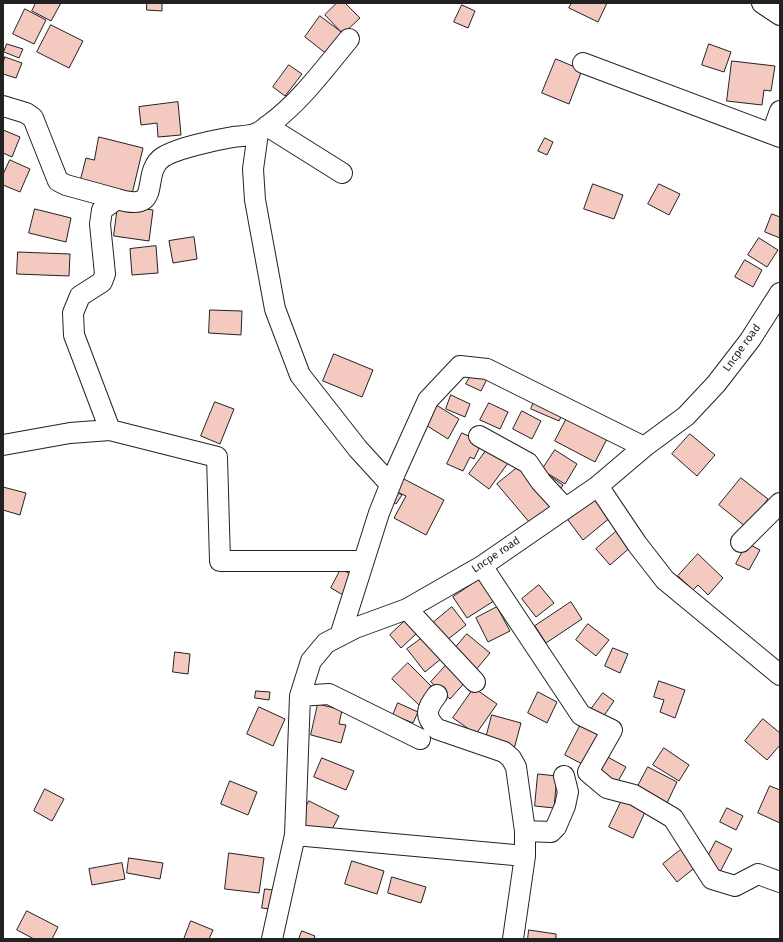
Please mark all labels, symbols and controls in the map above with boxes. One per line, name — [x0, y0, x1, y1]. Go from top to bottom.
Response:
street label: Lncpe road — [720, 322, 764, 374]
street label: Lncpe road — [469, 534, 523, 576]

